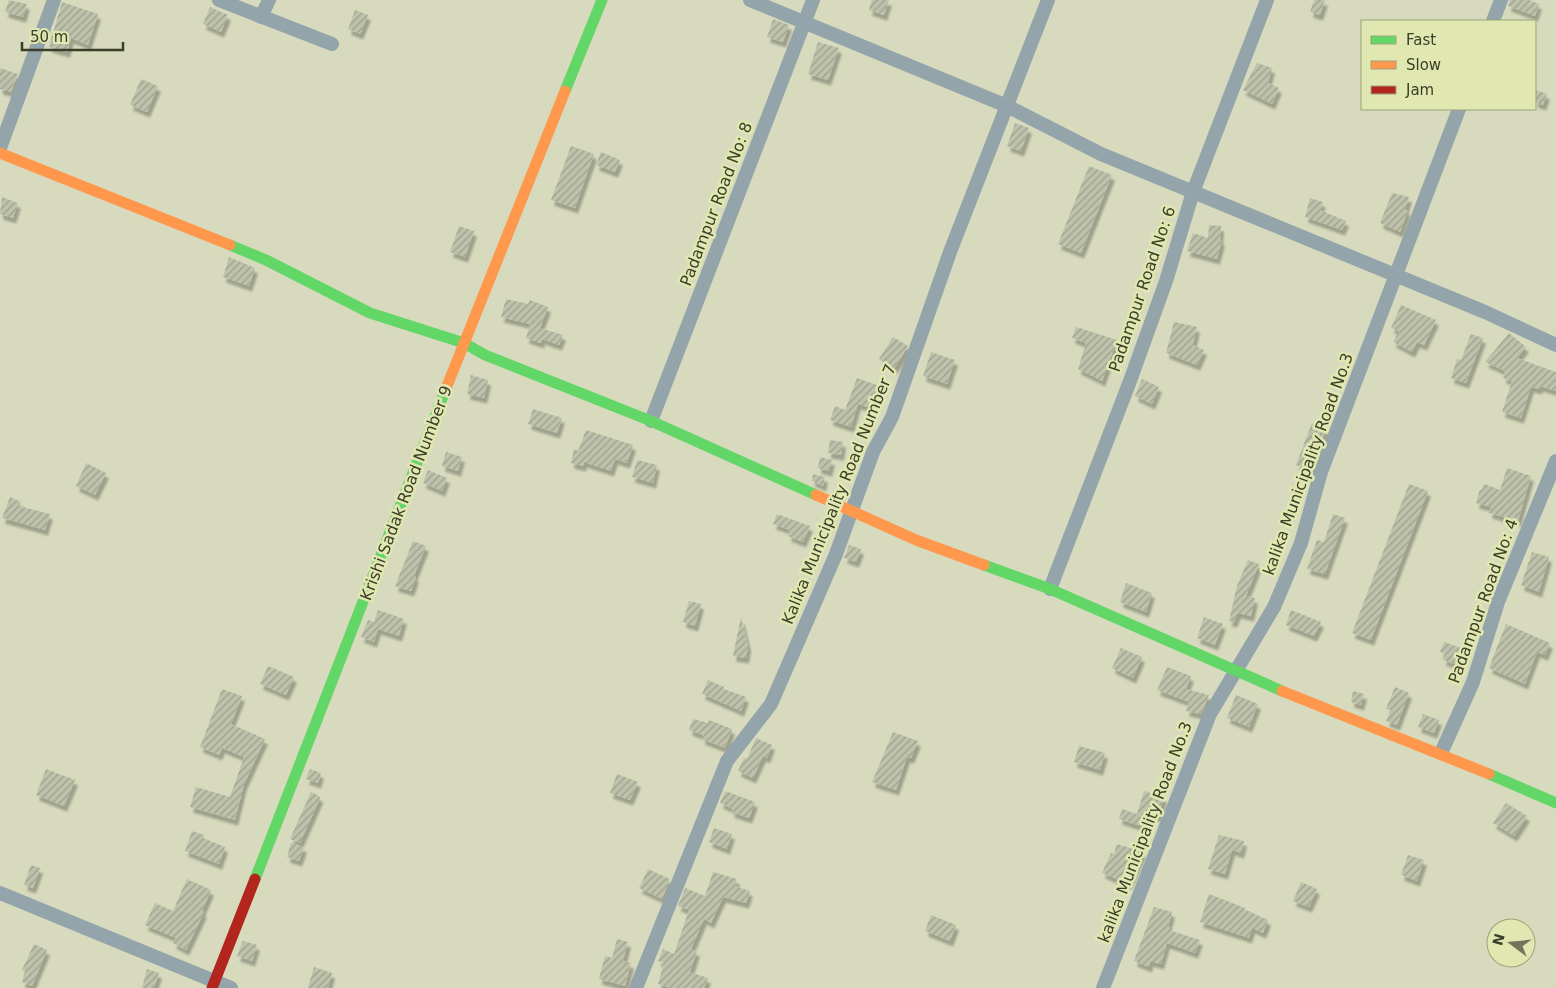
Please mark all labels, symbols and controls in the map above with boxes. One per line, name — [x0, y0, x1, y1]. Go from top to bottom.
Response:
scale bar — [22, 20, 124, 52]
legend — [1361, 20, 1536, 110]
text: 50 m — [30, 28, 68, 46]
text: Fast — [1406, 31, 1436, 49]
text: Slow — [1406, 56, 1441, 74]
text: Jam — [1405, 81, 1434, 99]
street label: Padampur Road No: 8 — [676, 119, 756, 289]
street label: Padampur Road No: 6 — [1105, 204, 1179, 374]
street label: kalika Municipality Road No.3 — [1259, 350, 1357, 578]
street label: Kalika Municipality Road Number 7 — [778, 361, 900, 627]
street label: Krishi Sadak Road Number 9 — [356, 383, 456, 603]
street label: Padampur Road No: 4 — [1444, 516, 1522, 686]
street label: kalika Municipality Road No.3 — [1094, 719, 1196, 945]
north arrow — [1486, 918, 1536, 968]
text: N — [1489, 932, 1508, 947]

